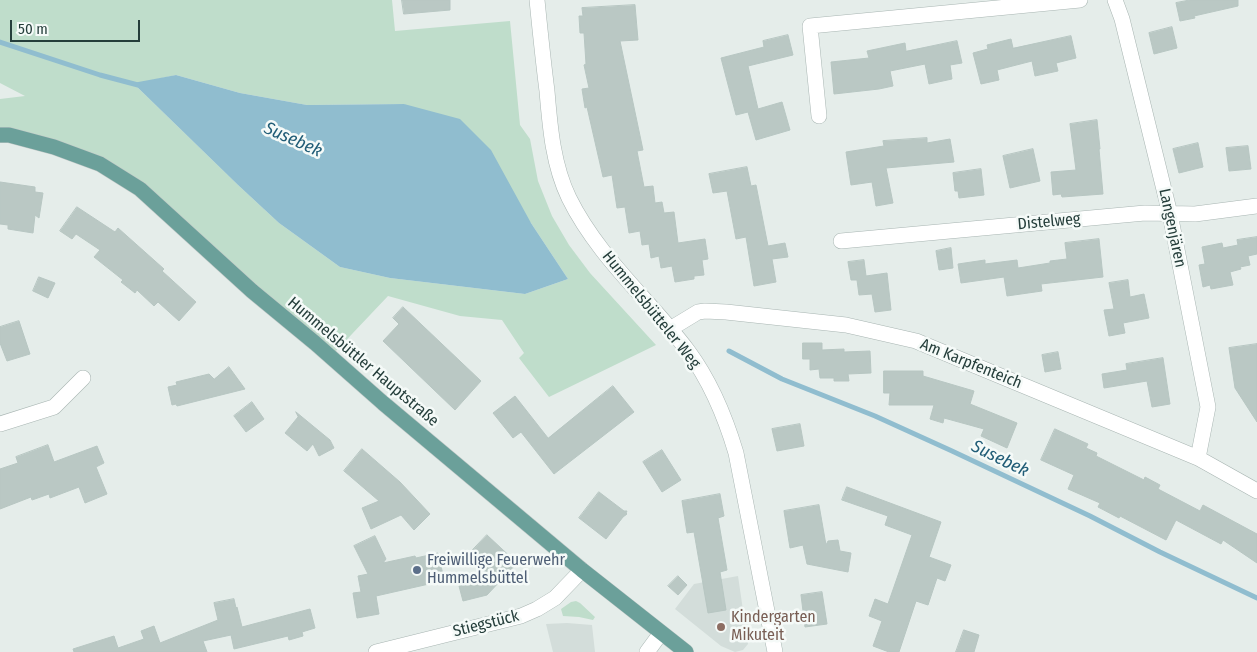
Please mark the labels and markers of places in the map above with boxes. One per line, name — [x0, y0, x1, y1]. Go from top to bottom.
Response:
place label: Freiwillige Feuerwehr Hummelsbüttel — [427, 551, 565, 589]
marker: Freiwillige Feuerwehr Hummelsbüttel — [411, 564, 423, 576]
place label: Kindergarten Mikuteit — [731, 608, 816, 646]
marker: Kindergarten Mikuteit — [715, 621, 727, 633]

